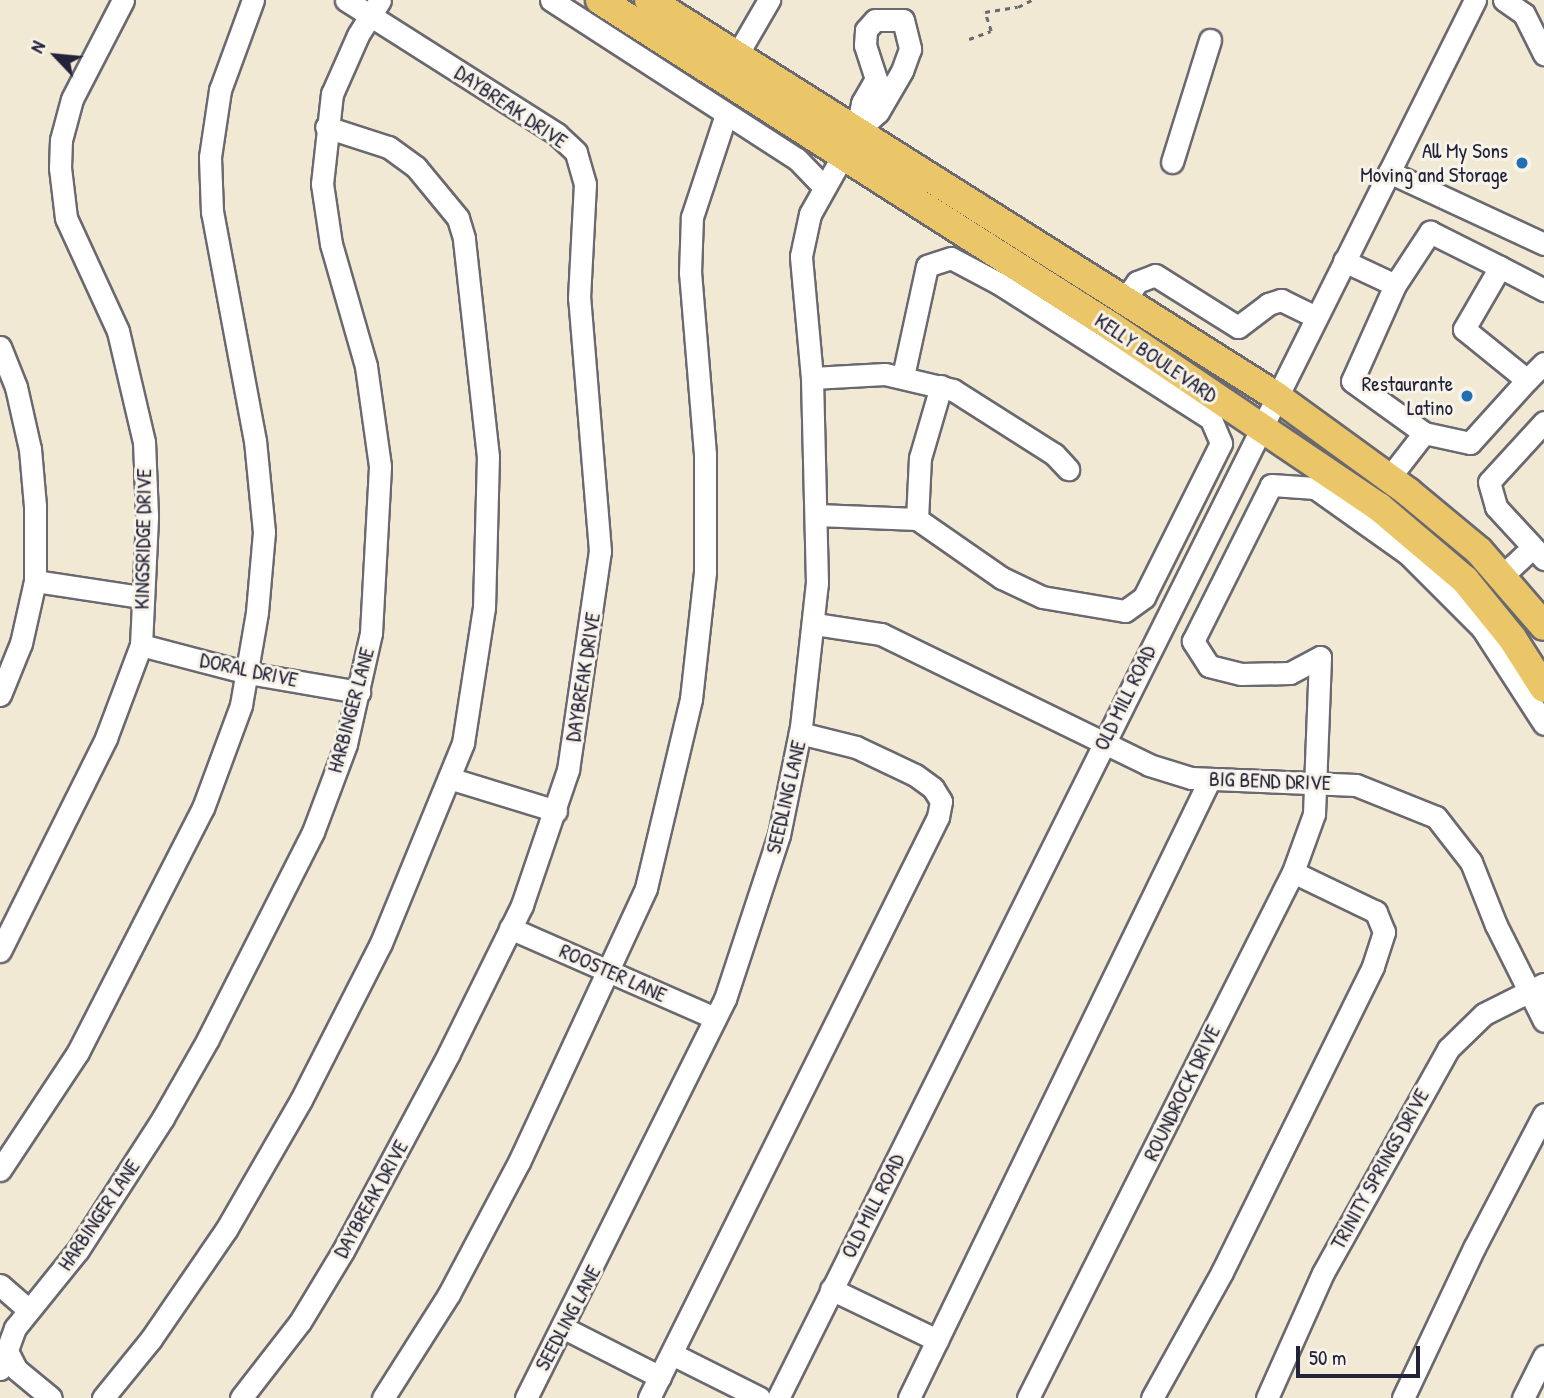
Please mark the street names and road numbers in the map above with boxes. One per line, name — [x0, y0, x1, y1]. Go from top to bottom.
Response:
street label: DAYBREAK DRIVE — [450, 60, 572, 154]
street label: KELLY BOULEVARD — [1090, 308, 1222, 408]
street label: KINGSRIDGE DRIVE — [129, 468, 157, 610]
street label: DAYBREAK DRIVE — [560, 611, 606, 743]
street label: OLD MILL ROAD — [1089, 641, 1161, 755]
street label: HARBINGER LANE — [322, 645, 380, 775]
street label: DORAL DRIVE — [198, 647, 300, 693]
street label: SEEDLING LANE — [761, 738, 811, 856]
street label: BIG BEND DRIVE — [1209, 766, 1331, 796]
street label: ROOSTER LANE — [556, 938, 670, 1008]
street label: ROUNDROCK DRIVE — [1138, 1021, 1226, 1165]
street label: TRINITY SPRINGS DRIVE — [1325, 1084, 1435, 1254]
street label: DAYBREAK DRIVE — [328, 1136, 414, 1262]
street label: OLD MILL ROAD — [836, 1150, 910, 1262]
street label: HARBINGER LANE — [53, 1155, 145, 1275]
street label: SEEDLING LANE — [530, 1261, 606, 1375]

